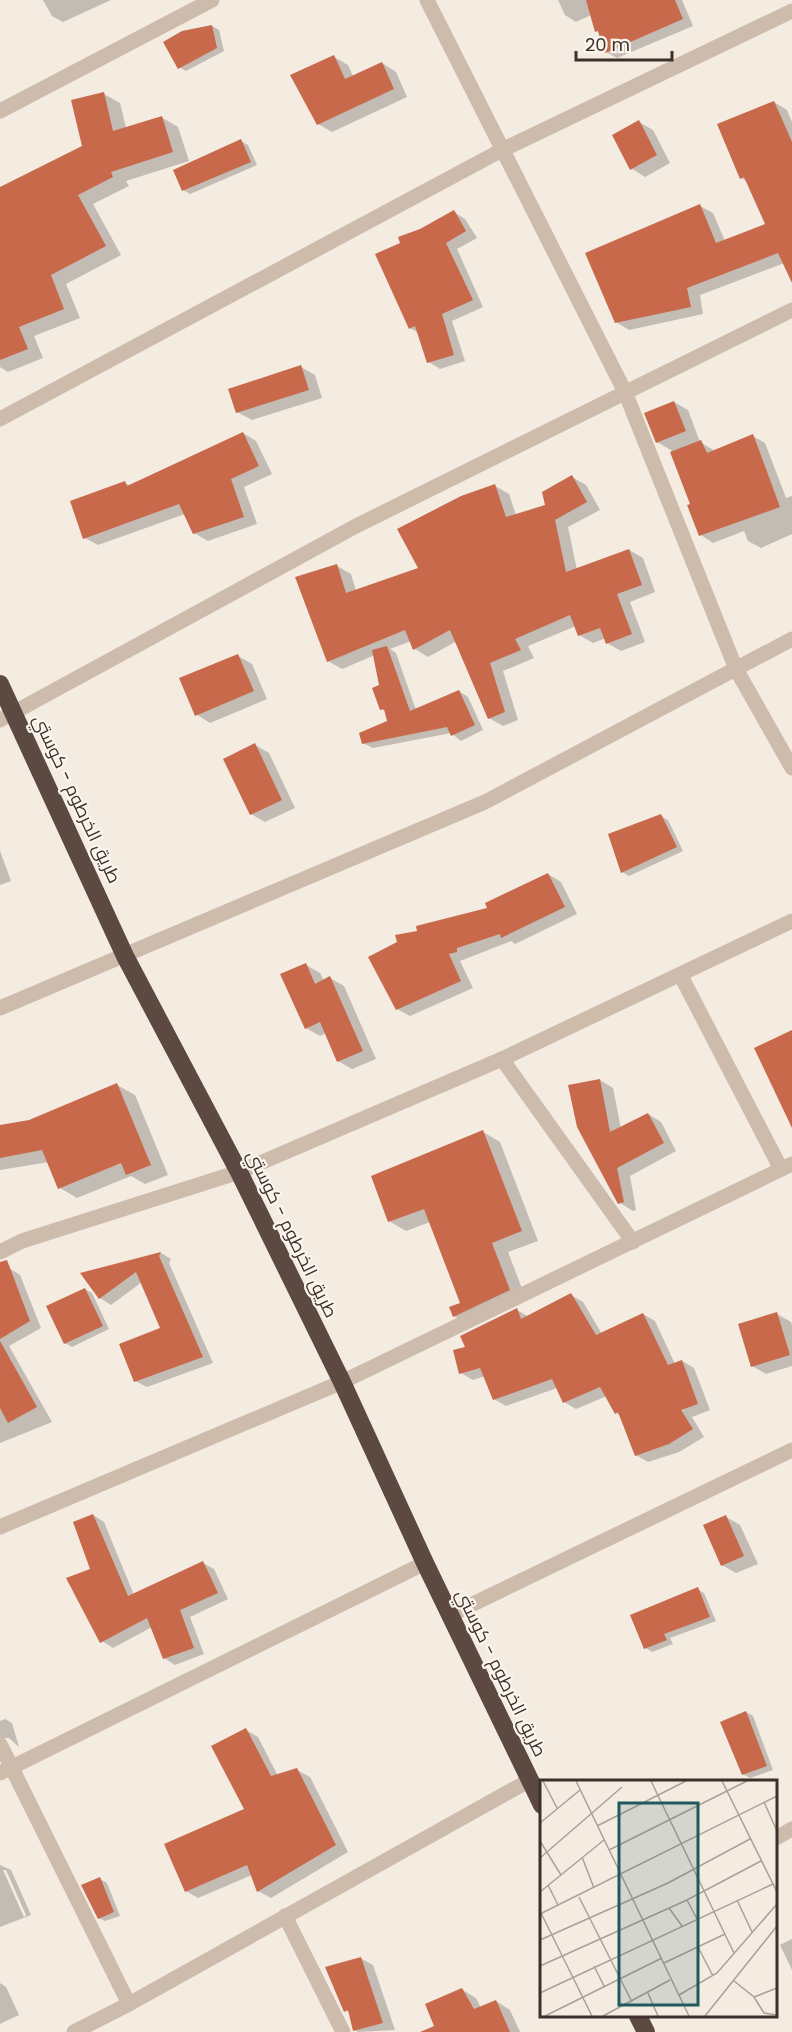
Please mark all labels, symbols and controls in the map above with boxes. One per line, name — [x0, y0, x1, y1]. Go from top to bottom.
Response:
scale bar — [576, 24, 672, 62]
text: 20 m — [585, 32, 630, 57]
street label: طريق الخرطوم - كوستي — [26, 711, 127, 888]
street label: طريق الخرطوم - كوستي — [239, 1146, 344, 1322]
street label: طريق الخرطوم - كوستي — [448, 1585, 553, 1761]
inset map — [540, 1780, 777, 2017]

